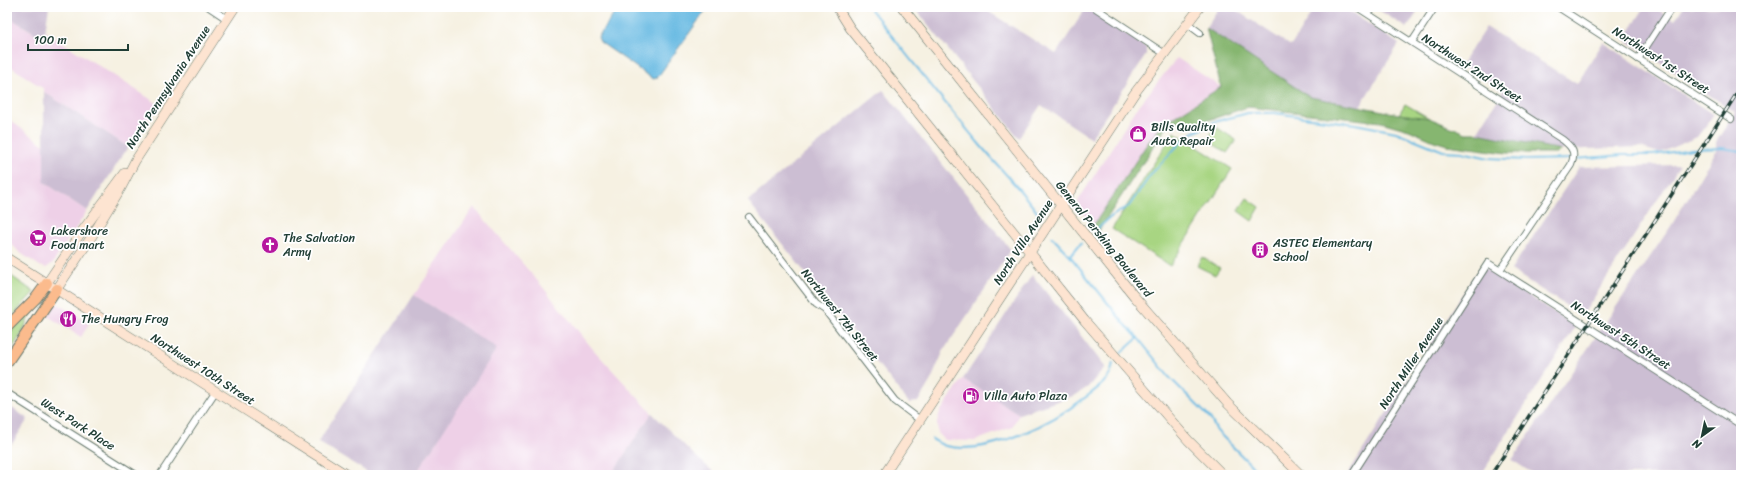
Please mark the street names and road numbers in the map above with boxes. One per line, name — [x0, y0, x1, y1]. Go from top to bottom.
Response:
street label: Northwest 1st Street — [1608, 20, 1714, 100]
street label: North Pennsylvania Avenue — [120, 21, 216, 153]
street label: Northwest 2nd Street — [1417, 27, 1527, 109]
street label: General Pershing Boulevard — [1050, 176, 1159, 303]
street label: North Villa Avenue — [987, 194, 1059, 289]
street label: Northwest 7th Street — [795, 263, 885, 367]
street label: Northwest 5th Street — [1567, 294, 1675, 376]
street label: North Miller Avenue — [1373, 312, 1449, 414]
street label: Northwest 10th Street — [146, 327, 260, 411]
street label: West Park Place — [36, 392, 120, 456]

